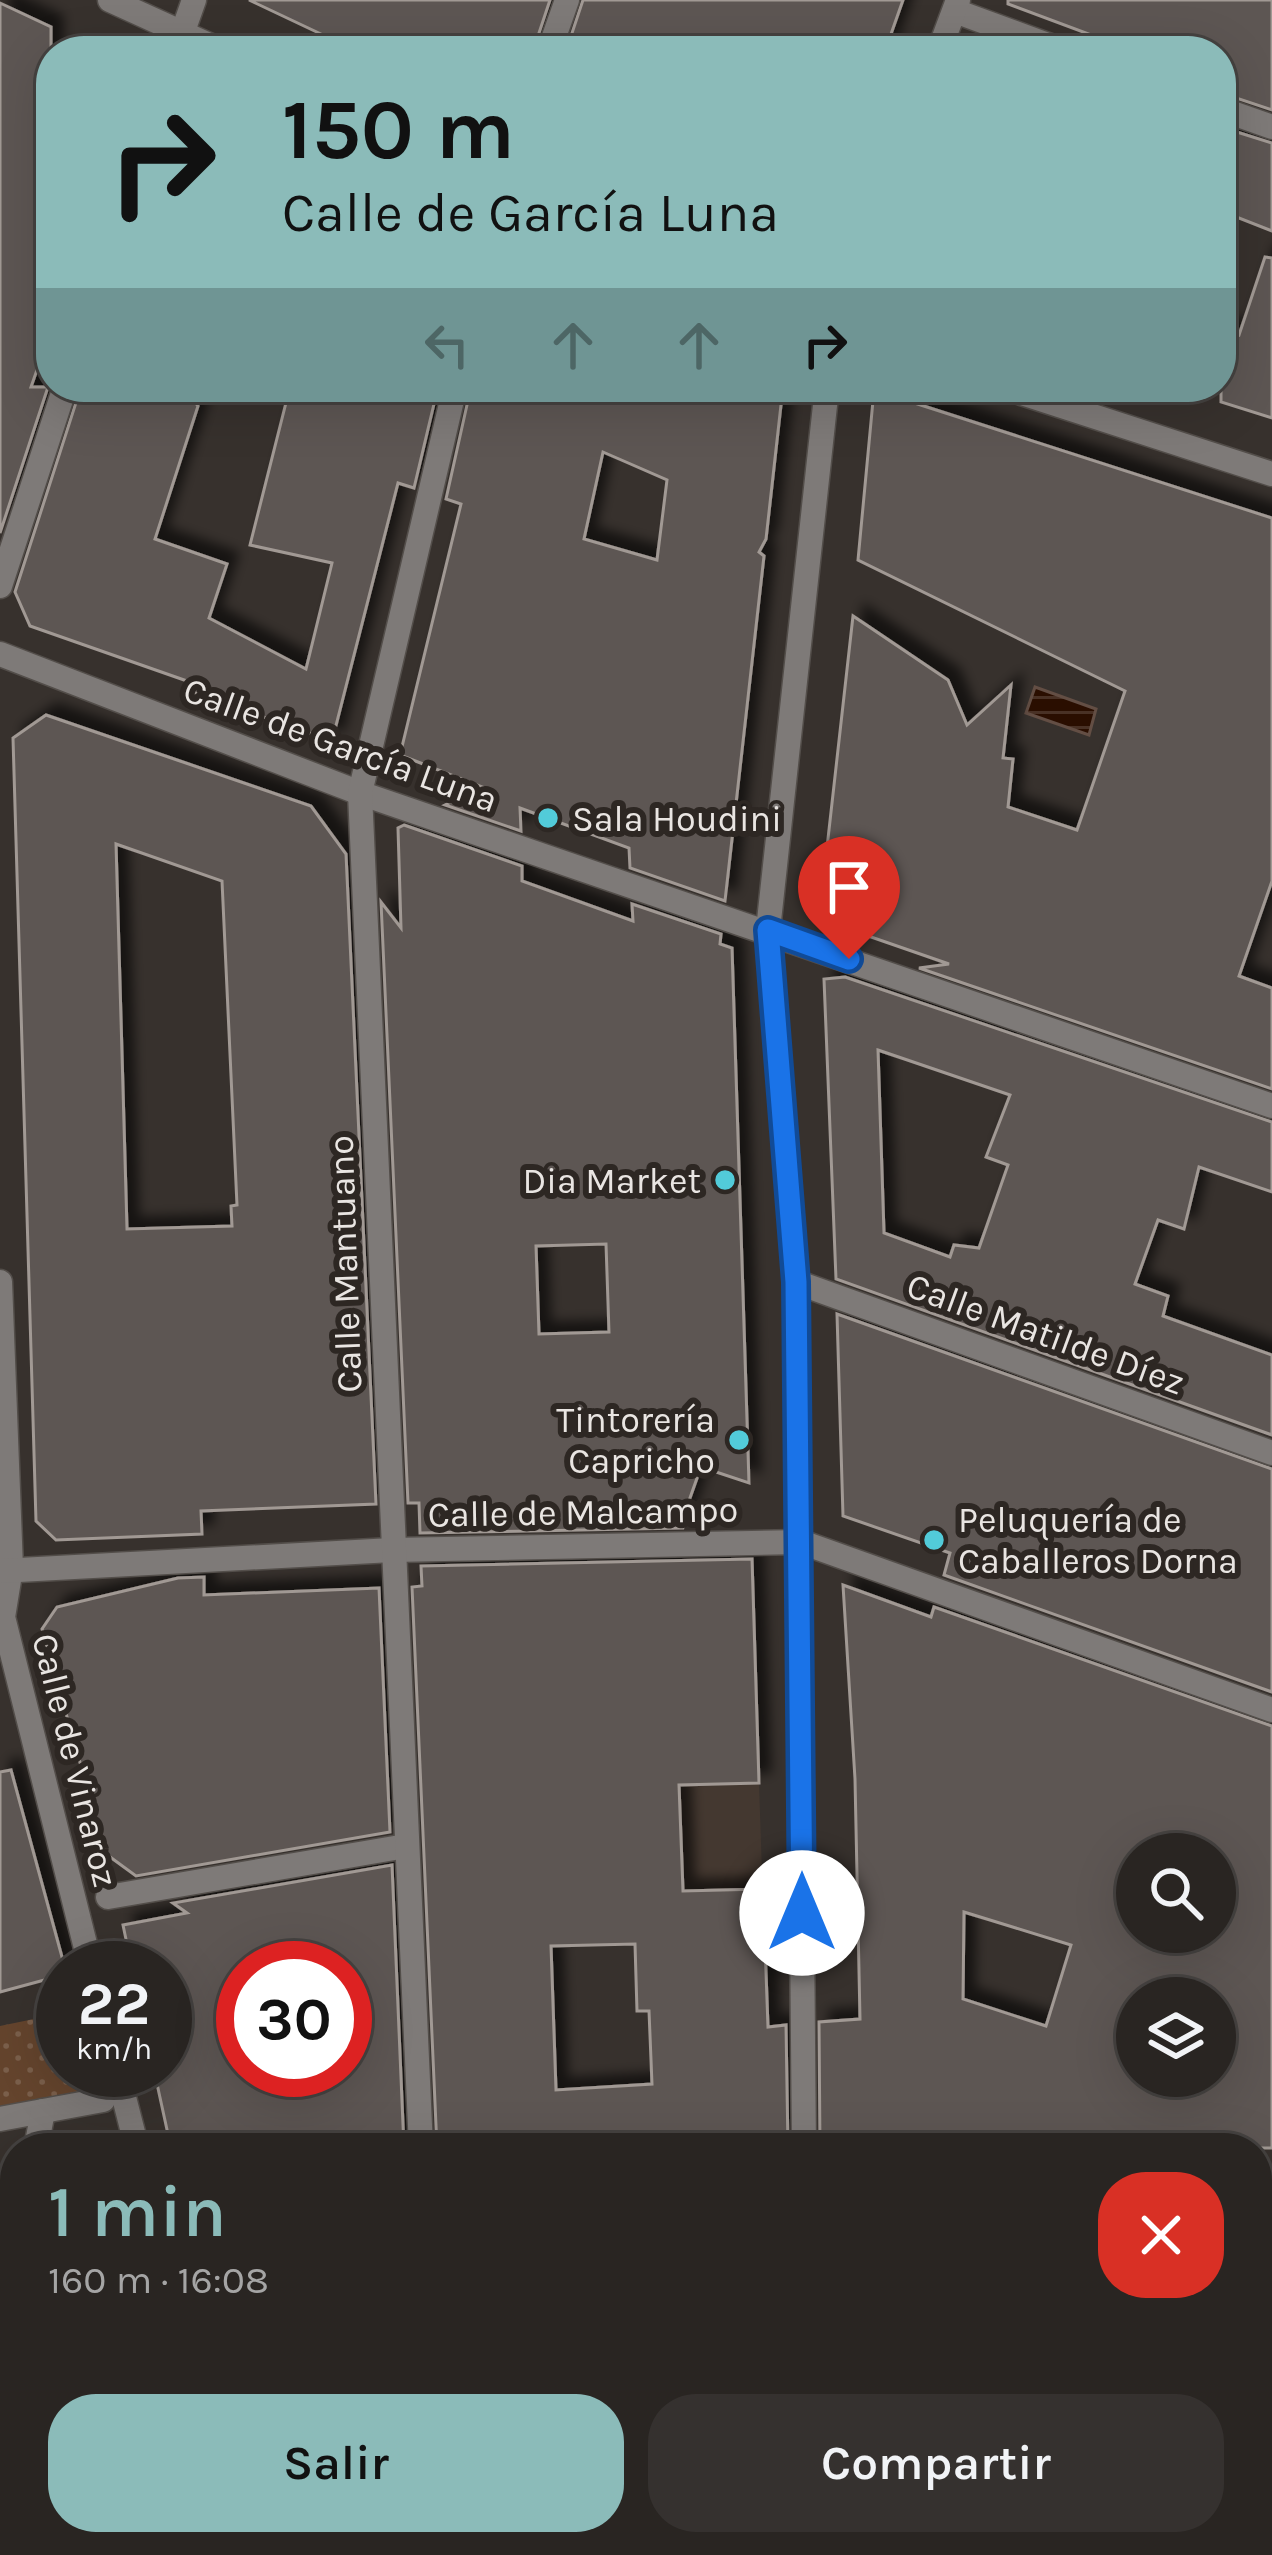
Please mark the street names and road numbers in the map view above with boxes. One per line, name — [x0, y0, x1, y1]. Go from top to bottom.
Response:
street label: Calle de García Luna — [178, 669, 504, 821]
street label: Calle Mantuano — [320, 1134, 370, 1393]
street label: Calle Matilde Díez — [901, 1264, 1190, 1404]
street label: Calle de Malcampo — [427, 1488, 739, 1536]
street label: Calle de Vinaroz — [23, 1629, 127, 1891]

